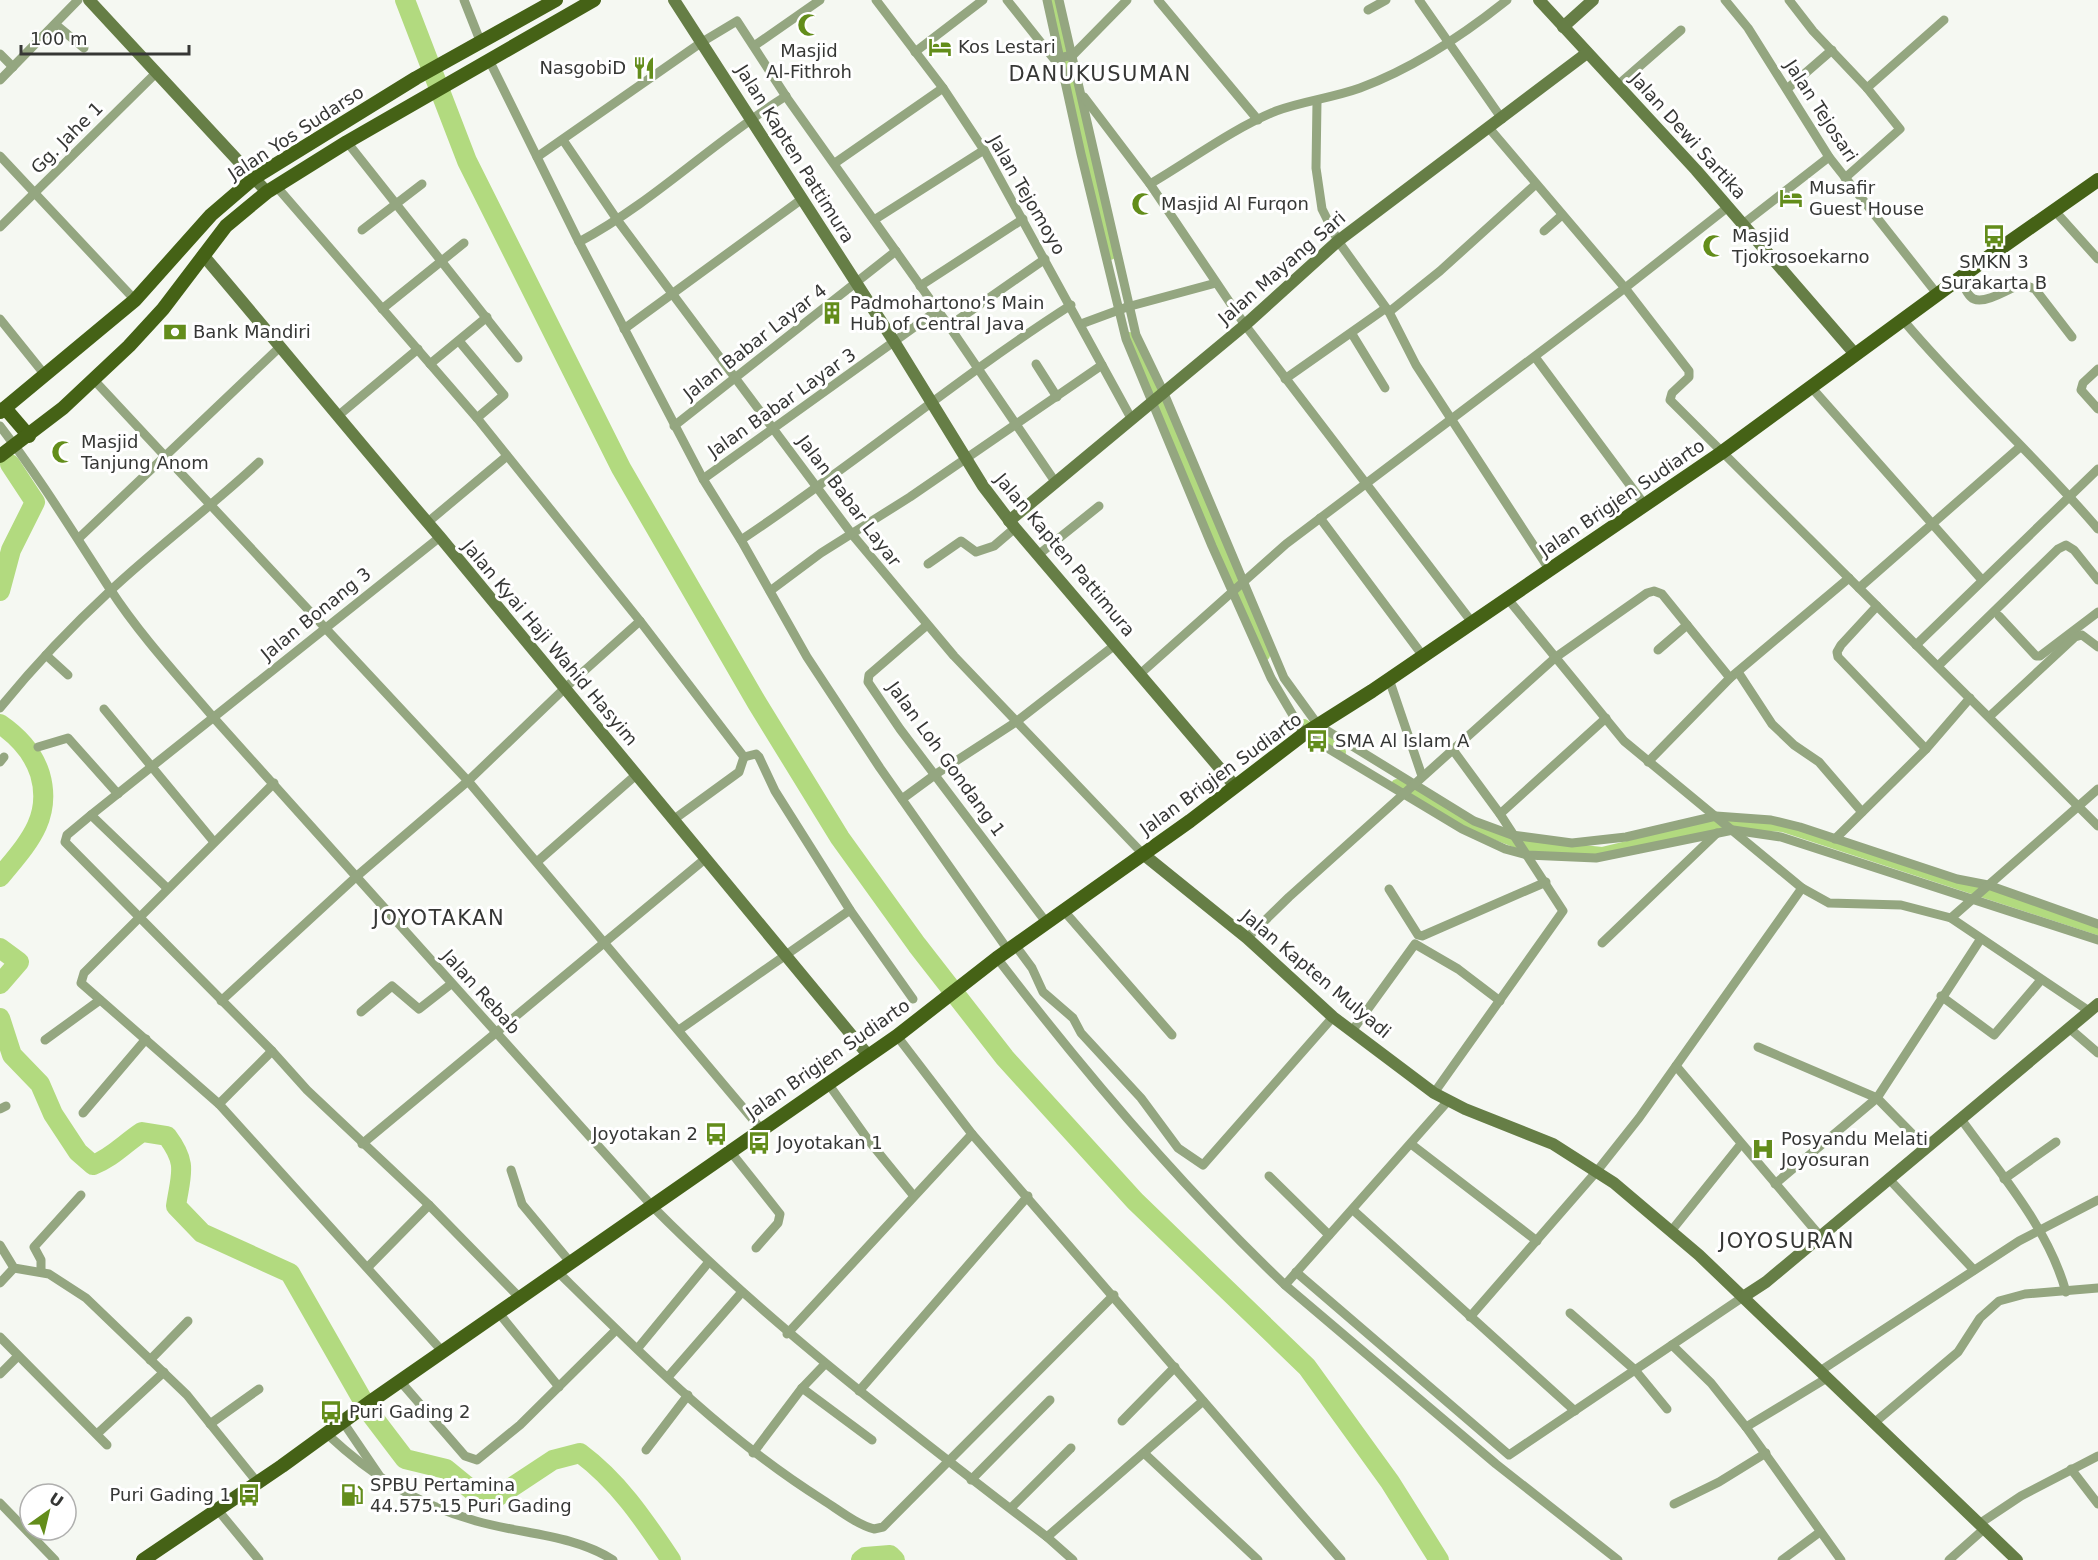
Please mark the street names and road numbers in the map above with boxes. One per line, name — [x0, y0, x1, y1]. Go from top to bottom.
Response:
street label: Jalan Tejosari — [1780, 55, 1862, 166]
street label: Jalan Kapten Pattimura — [731, 60, 859, 247]
street label: Jalan Dewi Sartika — [1625, 67, 1751, 203]
street label: Jalan Yos Sudarso — [223, 81, 367, 185]
street label: Gg. Jahe 1 — [26, 97, 107, 178]
street label: Jalan Tejomoyo — [984, 130, 1070, 258]
street label: Jalan Mayang Sari — [1213, 207, 1349, 329]
street label: Jalan Babar Layar 4 — [678, 279, 830, 405]
street label: Jalan Babar Layar 3 — [703, 344, 860, 462]
street label: Jalan Babar Layar — [793, 430, 906, 571]
street label: Jalan Brigjen Sudiarto — [1534, 434, 1708, 561]
street label: Jalan Kapten Pattimura — [990, 468, 1140, 640]
street label: Jalan Kyai Haji Wahid Hasyim — [458, 535, 642, 749]
street label: Jalan Bonang 3 — [256, 563, 375, 665]
street label: Jalan Loh Gondang 1 — [883, 676, 1010, 840]
street label: Jalan Brigjen Sudiarto — [1135, 708, 1306, 840]
street label: Jalan Kapten Mulyadi — [1237, 904, 1395, 1042]
street label: Jalan Rebab — [437, 944, 525, 1038]
street label: Jalan Brigjen Sudiarto — [741, 994, 913, 1124]

